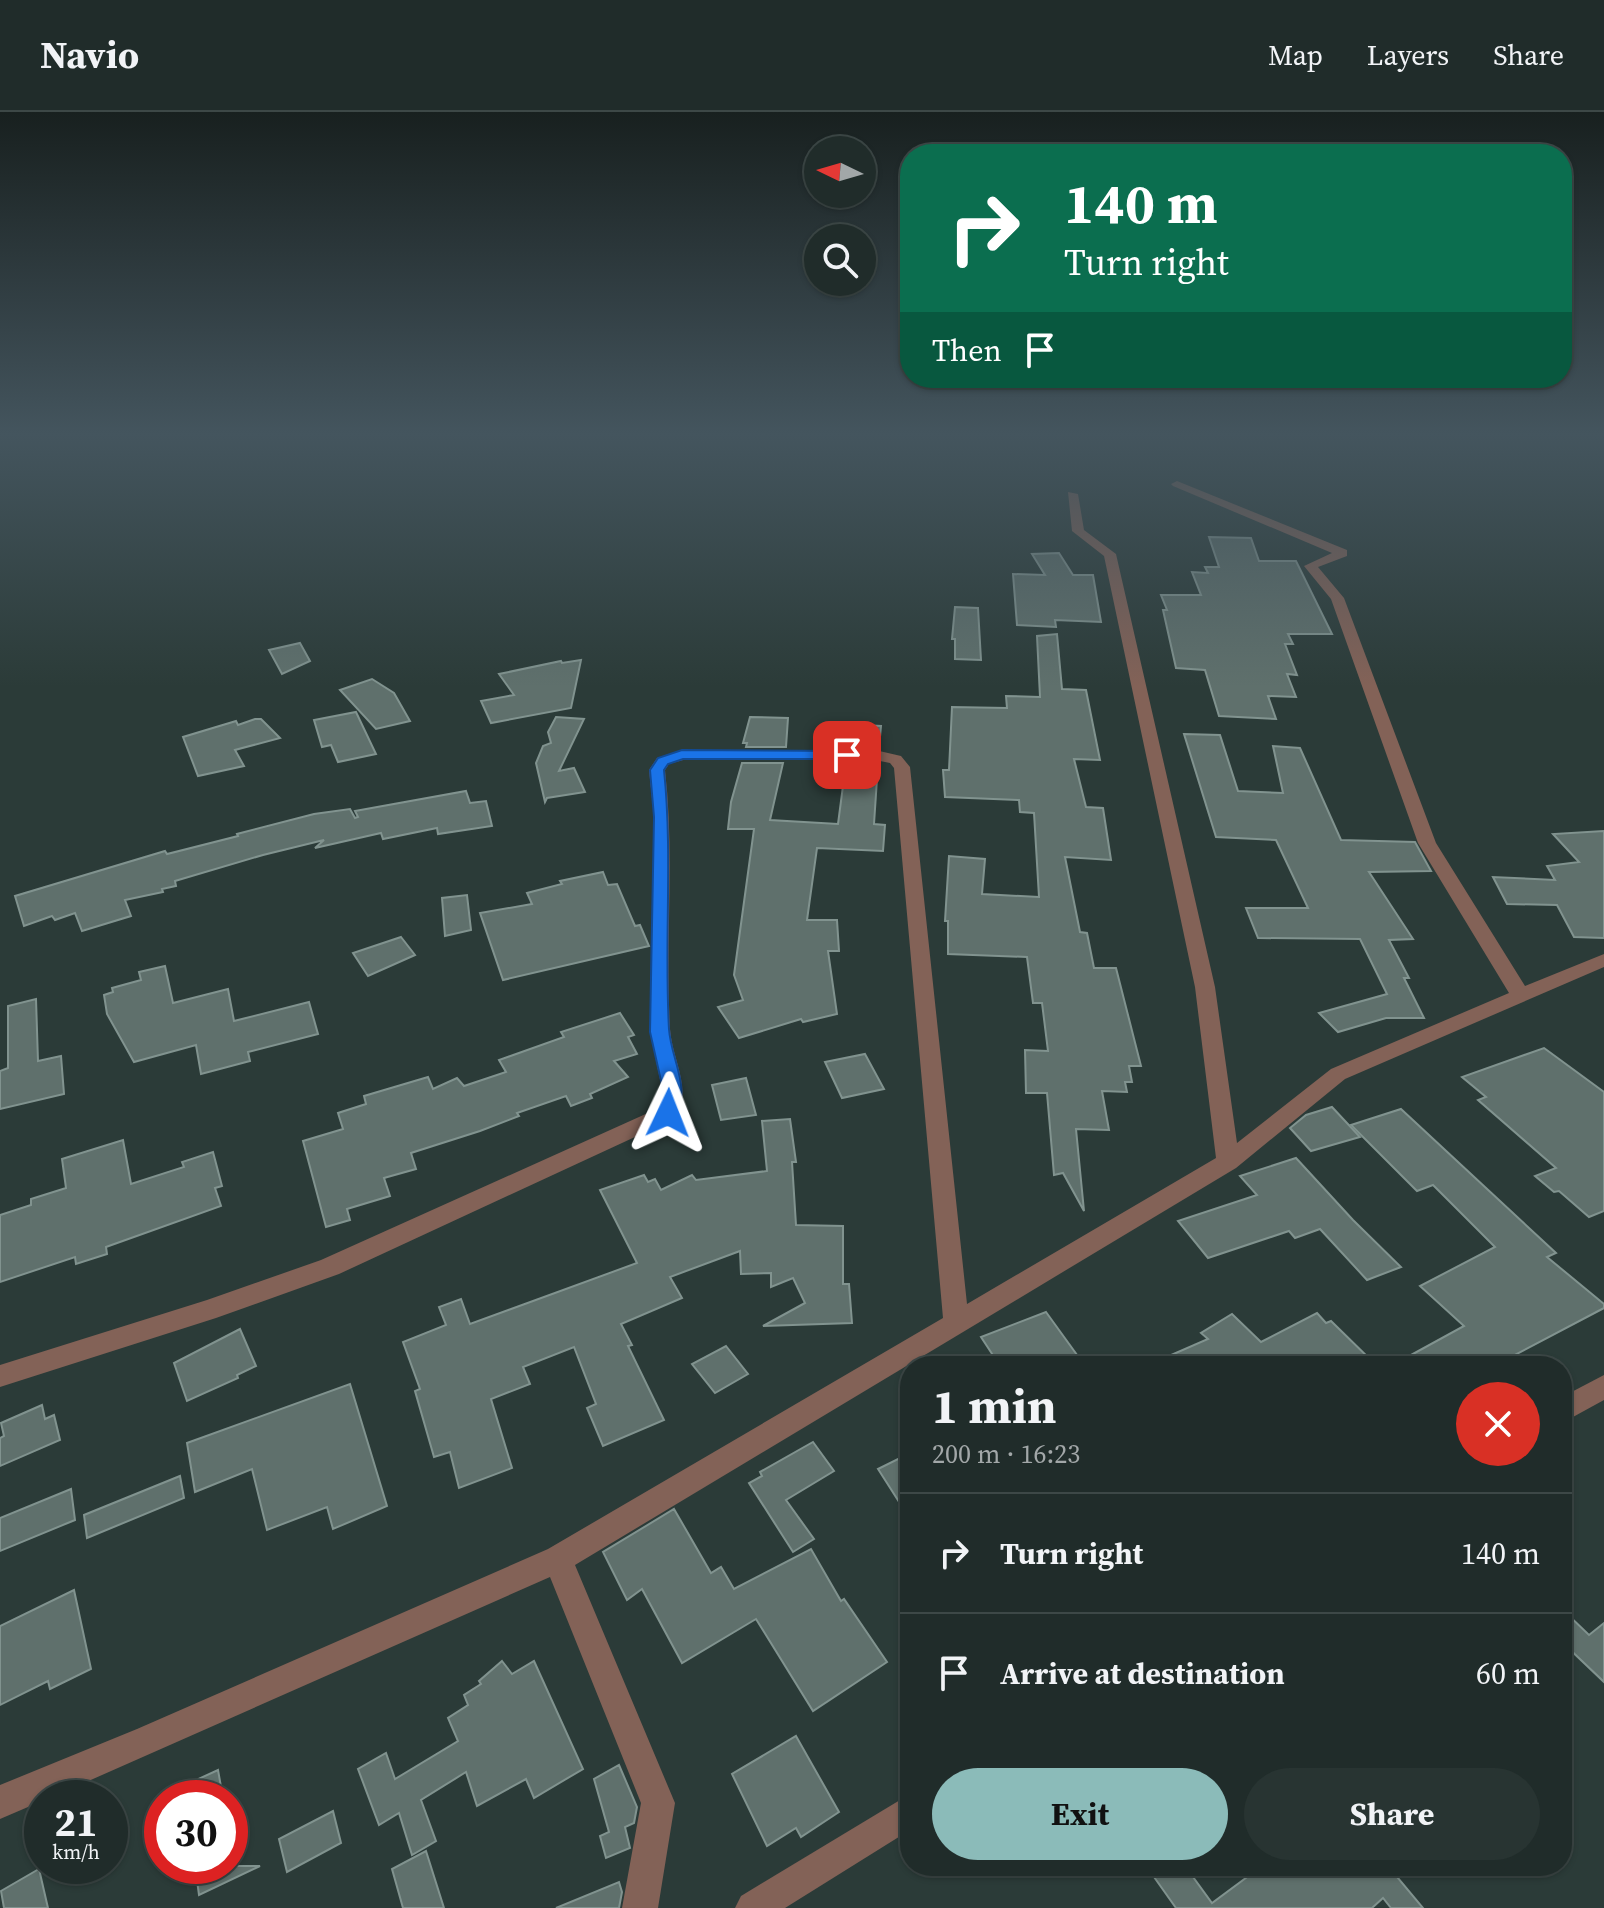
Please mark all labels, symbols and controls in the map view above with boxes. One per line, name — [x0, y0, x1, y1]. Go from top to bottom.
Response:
text: Navio — [40, 29, 139, 81]
text: Map — [1268, 36, 1323, 74]
text: Layers — [1367, 36, 1449, 74]
text: Share — [1493, 36, 1564, 74]
north arrow — [804, 136, 876, 208]
map controls — [804, 136, 876, 296]
text: 140 m — [1064, 165, 1218, 242]
icon: right — [932, 176, 1036, 280]
button: search — [804, 224, 876, 296]
text: Turn right — [1064, 238, 1229, 287]
icon: arrive — [1018, 328, 1062, 372]
text: Then — [932, 330, 1002, 371]
pin — [813, 721, 881, 789]
icon: arrive — [825, 733, 869, 777]
position arrow — [626, 1071, 710, 1155]
text: 1 min — [932, 1373, 1057, 1439]
button: close — [1456, 1382, 1540, 1466]
text: 200 m · 16:23 — [932, 1436, 1080, 1472]
icon: right — [932, 1531, 976, 1575]
text: Turn right — [1000, 1533, 1143, 1574]
text: 140 m — [1461, 1533, 1540, 1574]
icon: arrive — [932, 1651, 976, 1695]
text: Arrive at destination — [1000, 1653, 1285, 1694]
text: 60 m — [1476, 1653, 1540, 1694]
button: Exit — [932, 1768, 1228, 1860]
button: Share — [1244, 1768, 1540, 1860]
speed limit sign: 30 — [144, 1780, 248, 1884]
text: 21 — [54, 1795, 98, 1849]
text: km/h — [52, 1838, 100, 1866]

